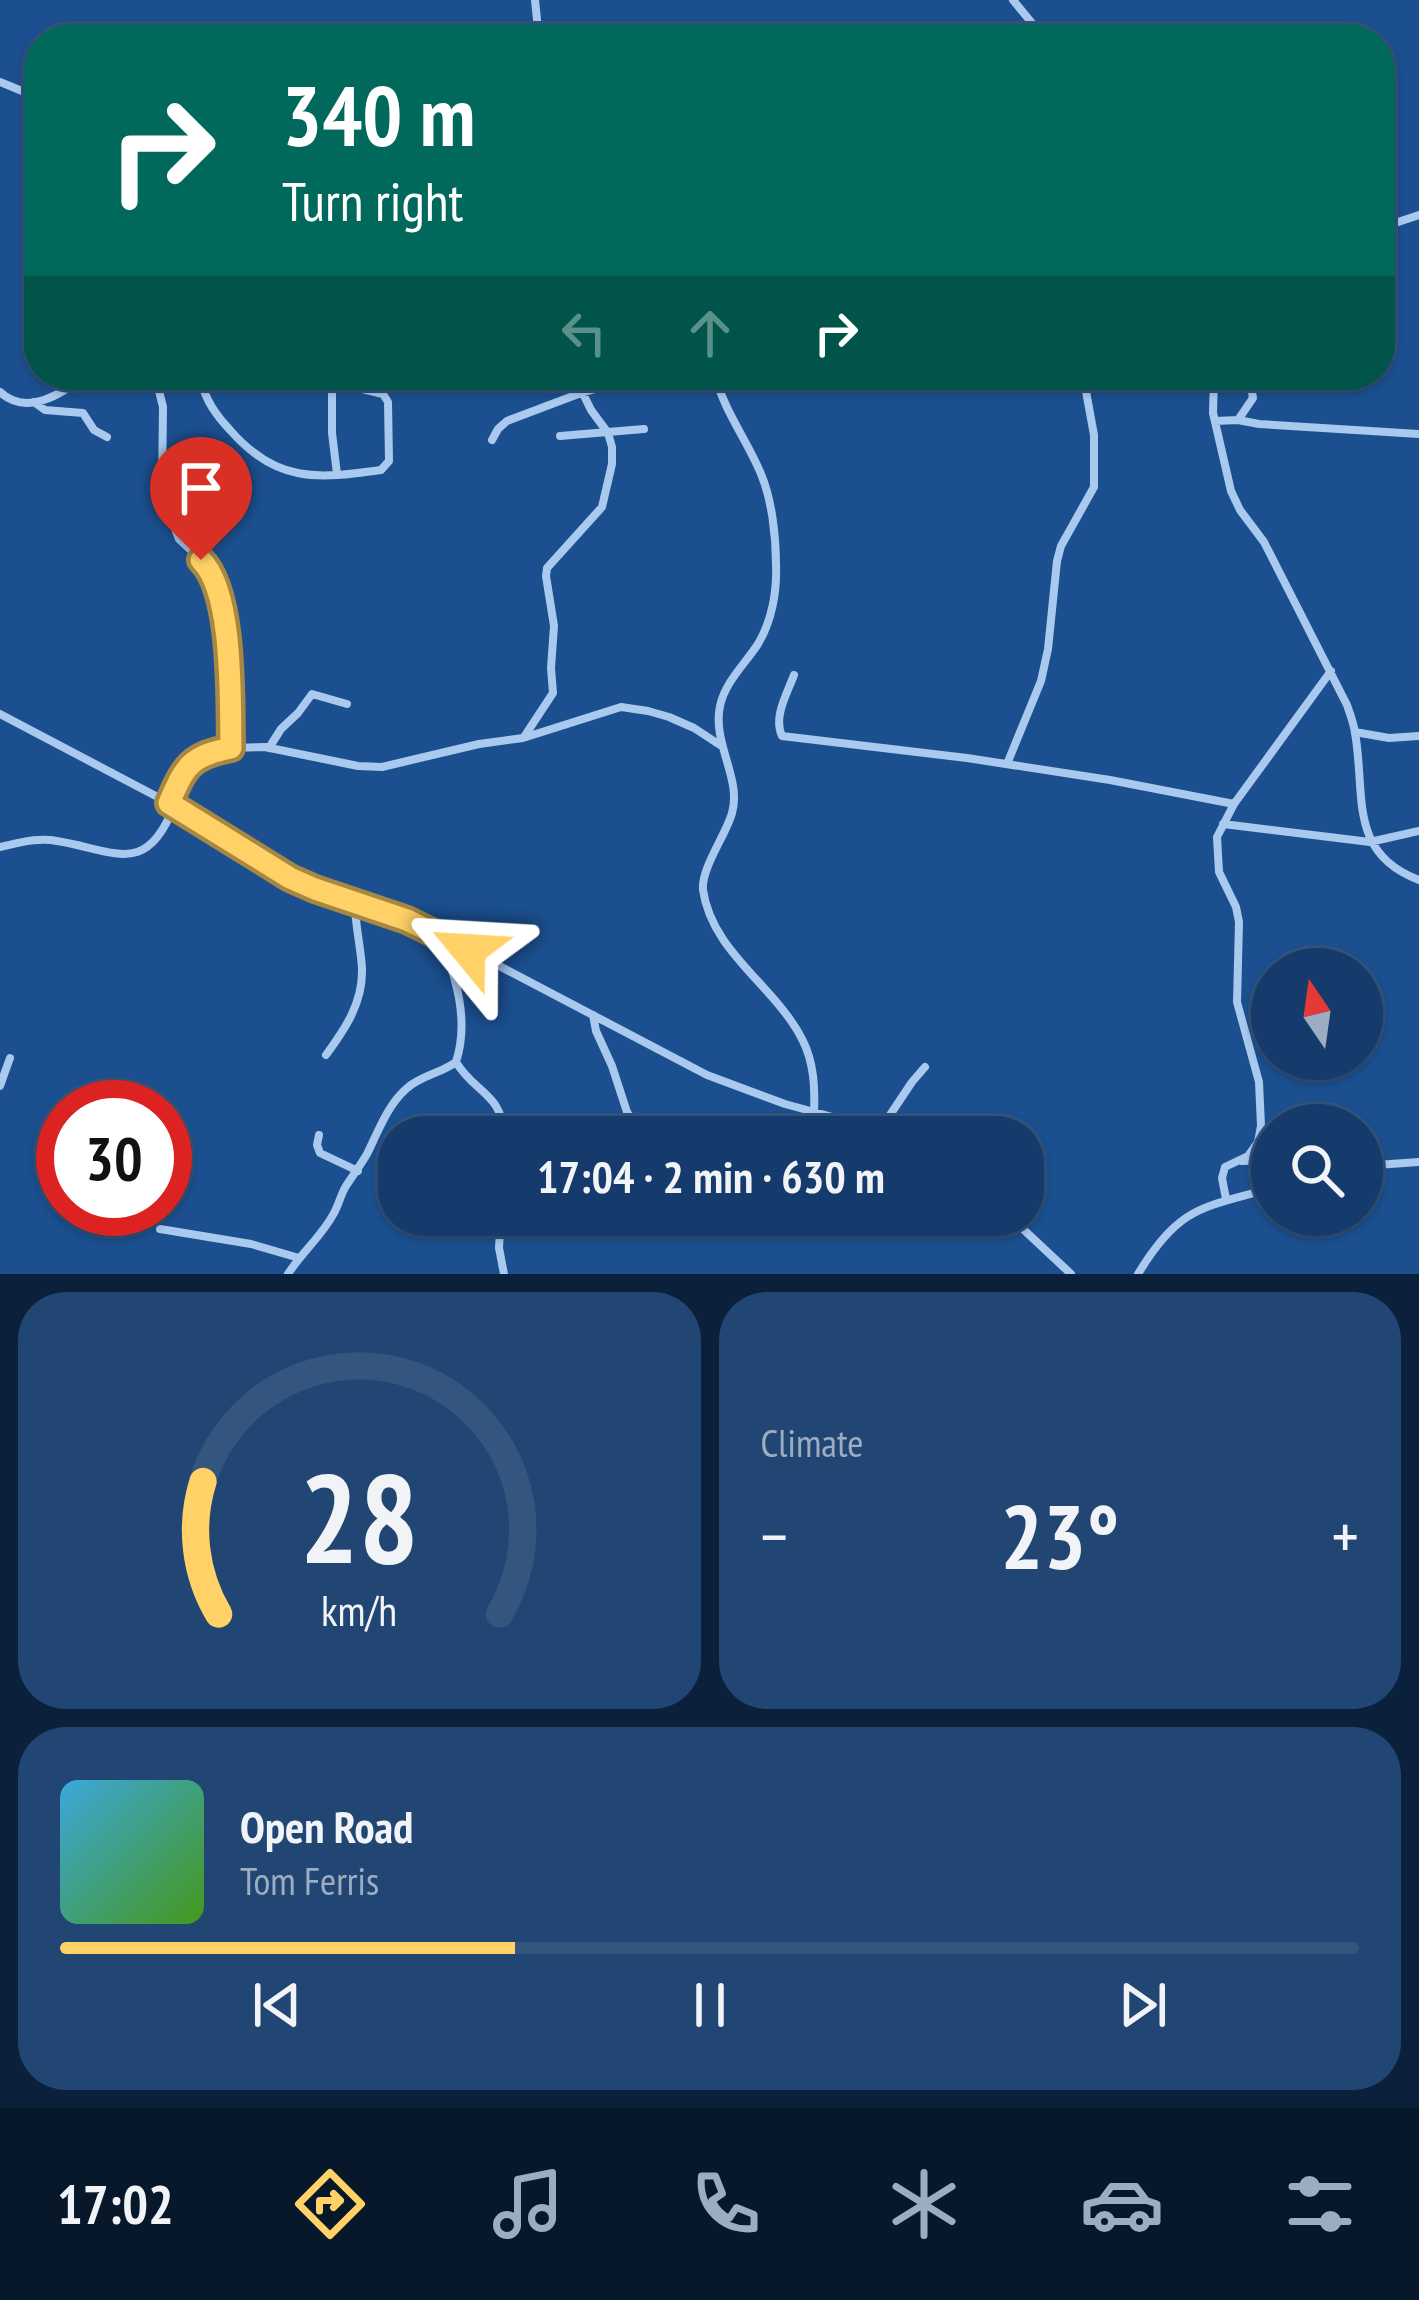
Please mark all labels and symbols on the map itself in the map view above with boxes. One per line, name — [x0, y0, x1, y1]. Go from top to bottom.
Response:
pin — [150, 437, 252, 560]
position arrow — [405, 887, 531, 1013]
north arrow — [1251, 948, 1383, 1080]
speed limit sign: 30 — [36, 1080, 192, 1236]

